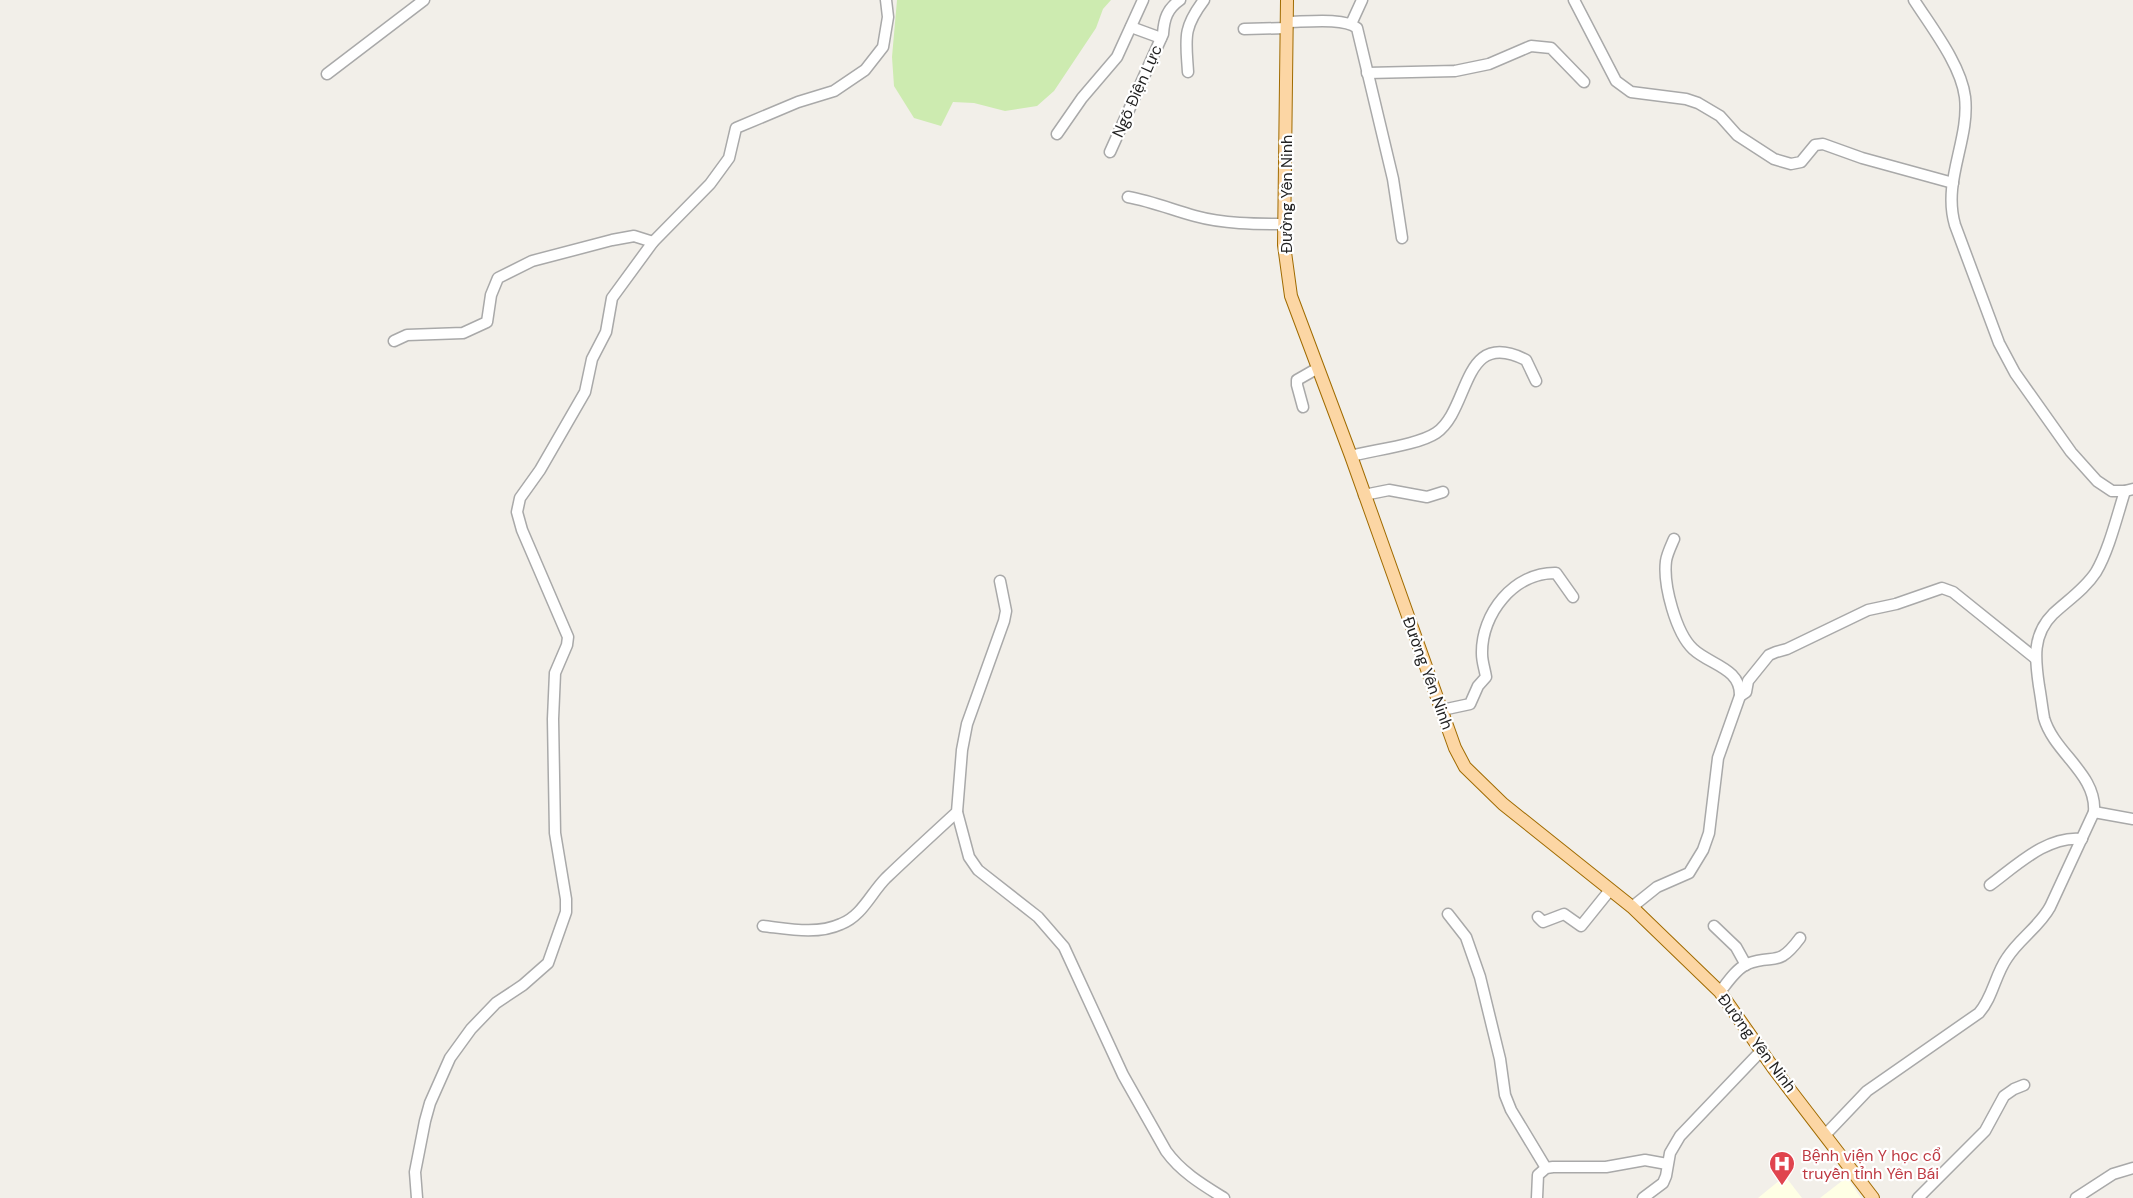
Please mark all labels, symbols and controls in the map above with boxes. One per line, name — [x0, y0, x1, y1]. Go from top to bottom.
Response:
street label: Ngõ Điện Lực — [1107, 41, 1167, 141]
street label: Đường Yên Ninh — [1276, 135, 1297, 253]
street label: Đường Yên Ninh — [1398, 614, 1458, 732]
street label: Đường Yên Ninh — [1713, 989, 1801, 1097]
place label: Bệnh viện Y học cổ truyền tỉnh Yên Bái — [1802, 1145, 1941, 1184]
hospital icon: Bệnh viện Y học cổ truyền tỉnh Yên Bái — [1767, 1149, 1797, 1187]

